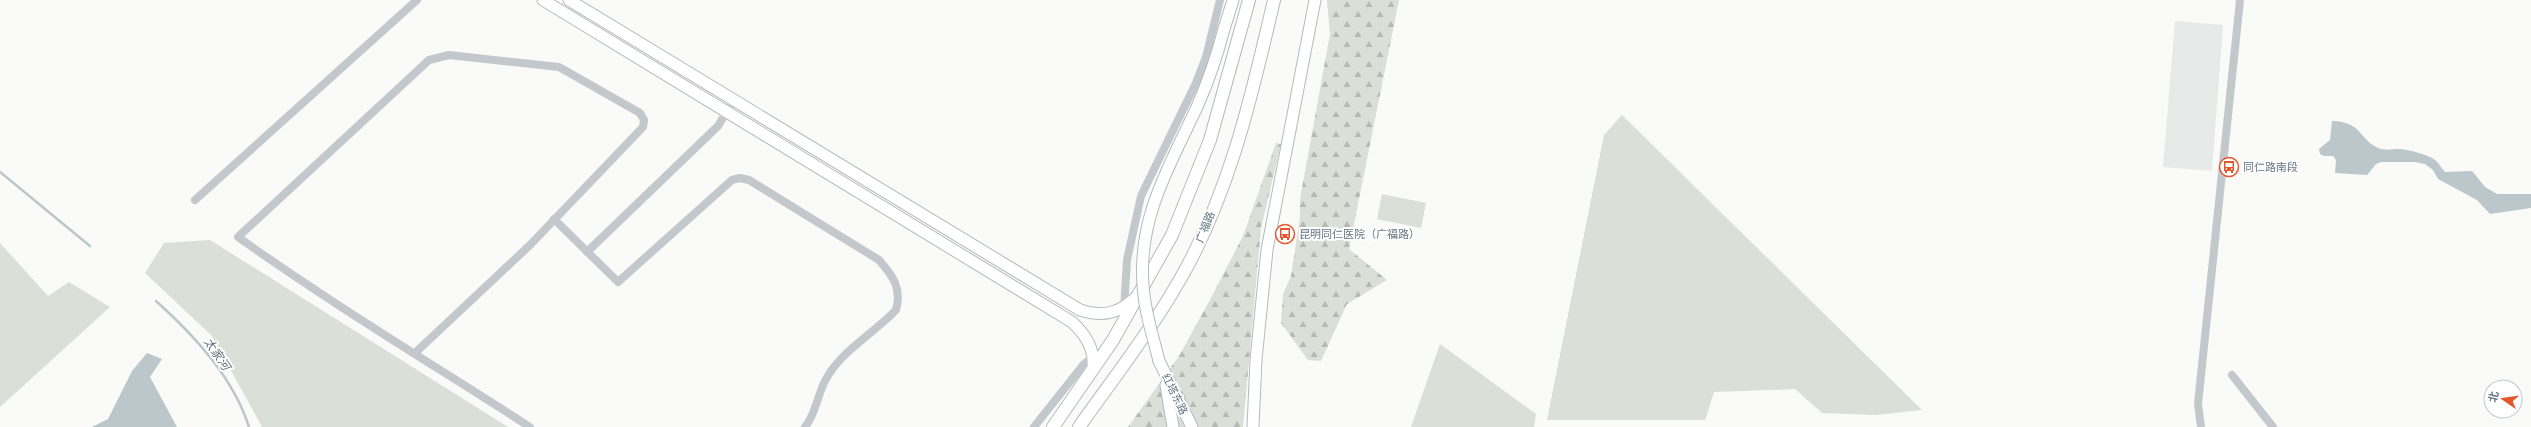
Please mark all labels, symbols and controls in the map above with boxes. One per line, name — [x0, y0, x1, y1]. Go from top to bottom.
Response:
bus stop icon: 同仁路南段 — [2218, 156, 2240, 178]
place label: 同仁路南段 — [2243, 160, 2298, 174]
street label: 广福路 — [1192, 209, 1218, 245]
bus stop icon: 昆明同仁医院（广福路） — [1274, 223, 1296, 245]
place label: 昆明同仁医院（广福路） — [1299, 227, 1420, 241]
water label: 太家河 — [200, 335, 235, 375]
street label: 红塔东路 — [1159, 371, 1191, 417]
north arrow — [2483, 379, 2523, 419]
text: 北 — [2485, 390, 2501, 404]

